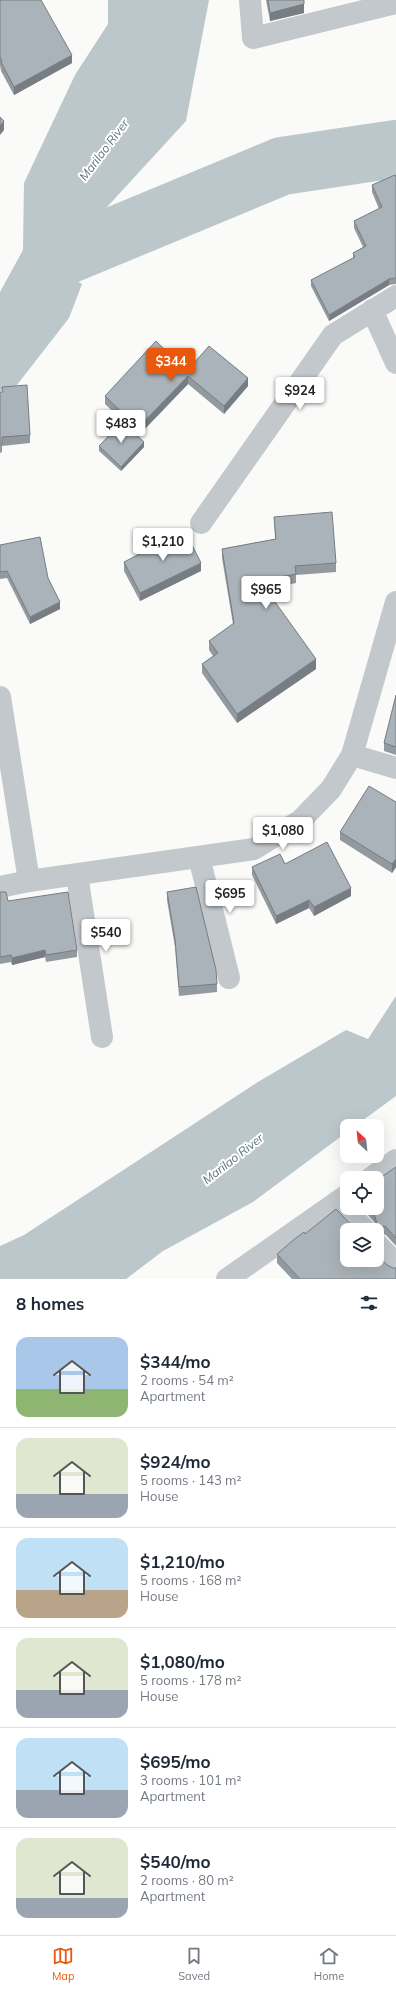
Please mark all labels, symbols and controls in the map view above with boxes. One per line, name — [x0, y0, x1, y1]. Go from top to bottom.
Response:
water label: Marilao River — [76, 115, 132, 183]
pin: $344 — [147, 348, 195, 382]
text: $344 — [155, 353, 187, 369]
pin: $924 — [276, 377, 324, 411]
text: $924 — [284, 382, 316, 398]
pin: $483 — [97, 410, 145, 444]
text: $483 — [105, 415, 137, 431]
pin: $1,210 — [130, 528, 196, 562]
text: $1,210 — [142, 533, 184, 549]
pin: $965 — [242, 576, 290, 610]
text: $965 — [250, 581, 282, 597]
pin: $1,080 — [250, 817, 316, 851]
text: $1,080 — [262, 822, 304, 838]
pin: $695 — [206, 880, 254, 914]
text: $695 — [214, 885, 246, 901]
pin: $540 — [82, 919, 130, 953]
text: $540 — [90, 924, 122, 940]
north arrow — [340, 1119, 384, 1163]
map controls — [340, 1119, 384, 1267]
water label: Marilao River — [199, 1130, 267, 1187]
button: locate — [340, 1171, 384, 1215]
button: layers — [340, 1223, 384, 1267]
icon: filters — [358, 1292, 380, 1314]
text: 8 homes — [16, 1293, 84, 1314]
text: $344/mo — [140, 1351, 211, 1372]
icon: home — [48, 1353, 96, 1401]
text: 2 rooms · 54 m² — [140, 1372, 234, 1388]
text: Apartment — [140, 1388, 205, 1404]
text: $924/mo — [140, 1451, 211, 1472]
icon: home — [48, 1454, 96, 1502]
text: 5 rooms · 143 m² — [140, 1472, 241, 1488]
text: House — [140, 1488, 178, 1504]
text: $1,210/mo — [140, 1551, 225, 1572]
icon: home — [48, 1554, 96, 1602]
text: 5 rooms · 168 m² — [140, 1572, 241, 1588]
text: House — [140, 1588, 178, 1604]
text: $1,080/mo — [140, 1651, 225, 1672]
icon: home — [48, 1654, 96, 1702]
text: 5 rooms · 178 m² — [140, 1672, 241, 1688]
text: House — [140, 1688, 178, 1704]
text: $695/mo — [140, 1751, 211, 1772]
icon: home — [48, 1754, 96, 1802]
text: 3 rooms · 101 m² — [140, 1772, 241, 1788]
text: Apartment — [140, 1788, 205, 1804]
text: $540/mo — [140, 1851, 211, 1872]
icon: home — [48, 1854, 96, 1902]
text: 2 rooms · 80 m² — [140, 1872, 234, 1888]
text: Apartment — [140, 1888, 205, 1904]
tab: Map — [52, 1945, 75, 1983]
tab: Saved — [178, 1945, 210, 1983]
tab: Home — [314, 1945, 344, 1983]

